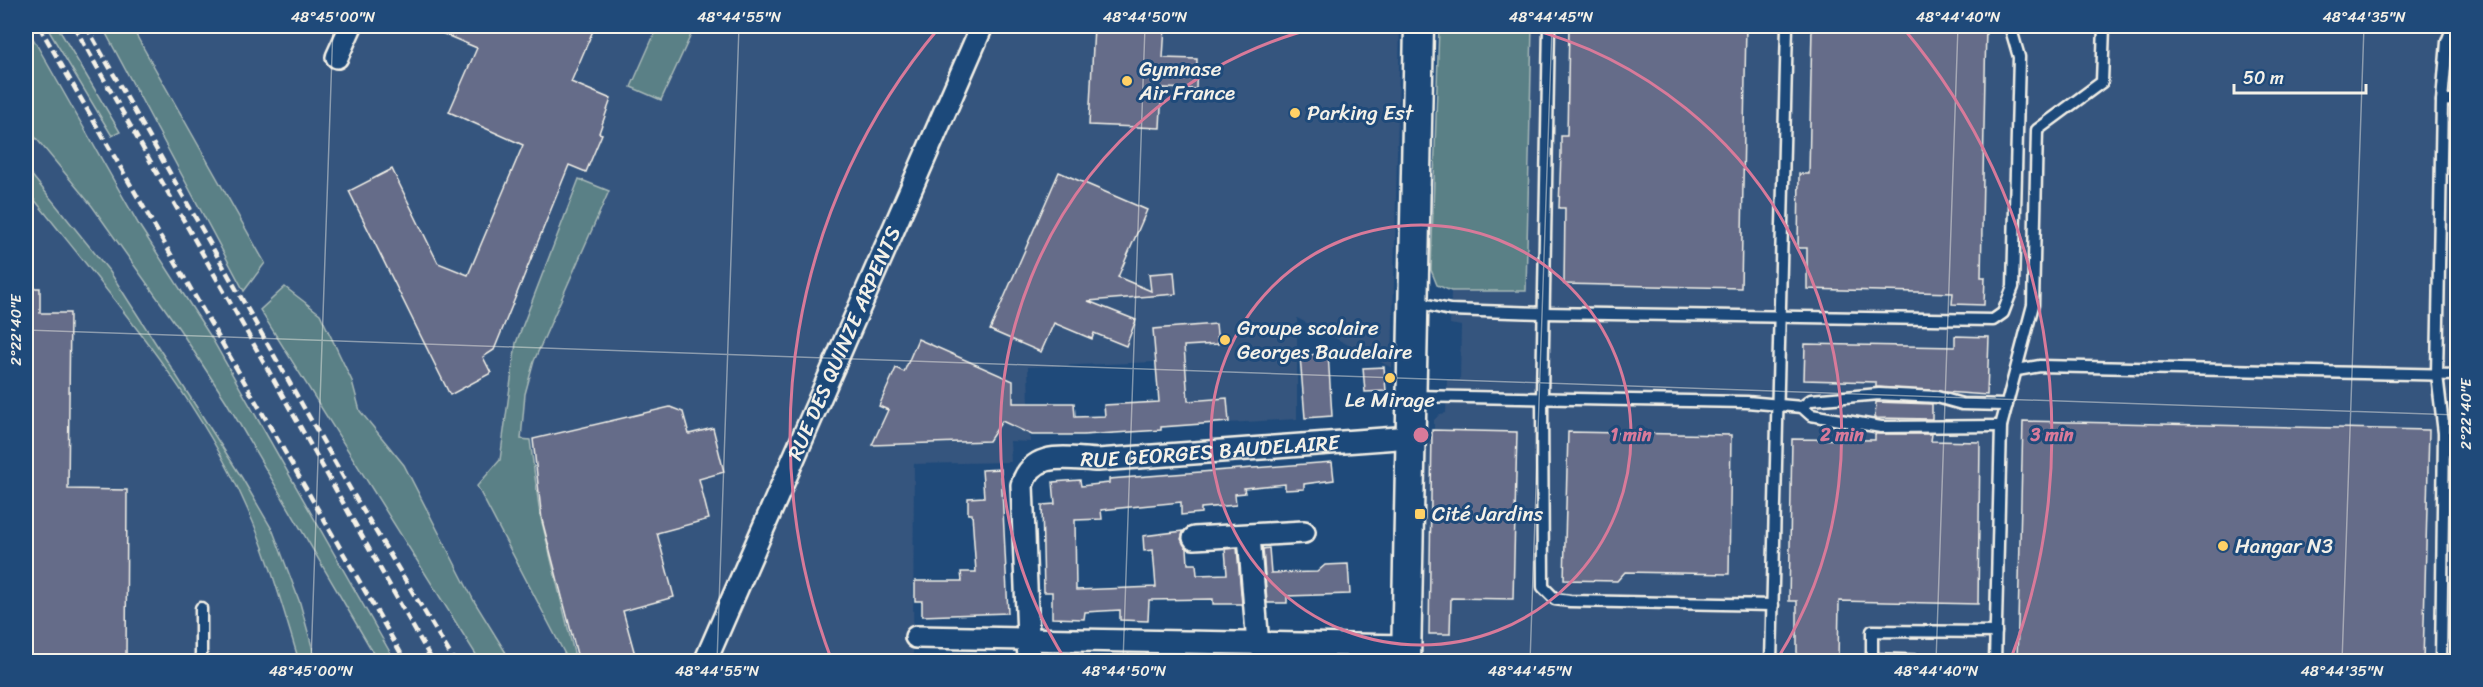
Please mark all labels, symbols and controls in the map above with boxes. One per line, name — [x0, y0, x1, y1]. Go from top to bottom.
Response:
text: 48°45'00"N — [291, 4, 376, 30]
text: 48°44'55"N — [697, 4, 782, 30]
text: 48°44'50"N — [1103, 4, 1188, 30]
text: 48°44'45"N — [1509, 4, 1594, 30]
text: 48°44'40"N — [1916, 4, 2001, 30]
text: 48°44'35"N — [2322, 4, 2406, 30]
place label: Gymnase Air France — [1138, 50, 1235, 112]
scale bar — [2234, 57, 2366, 95]
text: 50 m — [2243, 62, 2284, 94]
marker: Gymnase Air France — [1120, 74, 1134, 88]
place label: Parking Est — [1307, 94, 1415, 132]
marker: Parking Est — [1288, 106, 1302, 120]
street label: RUE DES QUINZE ARPENTS — [776, 219, 912, 466]
text: 2°22'40"E — [3, 293, 29, 366]
place label: Groupe scolaire Georges Baudelaire — [1237, 309, 1412, 371]
marker: Groupe scolaire Georges Baudelaire — [1218, 333, 1232, 347]
marker: Le Mirage — [1383, 371, 1397, 385]
text: 2°22'40"E — [2453, 377, 2479, 450]
place label: Le Mirage — [1345, 381, 1435, 419]
text: 1 min — [1611, 419, 1652, 451]
text: 2 min — [1819, 419, 1864, 451]
text: 3 min — [2029, 419, 2074, 451]
street label: RUE GEORGES BAUDELAIRE — [1079, 423, 1342, 479]
centre of rings — [1411, 425, 1431, 445]
place label: Cité Jardins — [1432, 495, 1544, 533]
marker: Cité Jardins — [1413, 507, 1427, 521]
place label: Hangar N3 — [2235, 527, 2333, 565]
marker: Hangar N3 — [2216, 539, 2230, 553]
text: 48°45'00"N — [269, 658, 354, 684]
text: 48°44'55"N — [675, 658, 760, 684]
text: 48°44'50"N — [1082, 658, 1167, 684]
text: 48°44'45"N — [1488, 658, 1573, 684]
text: 48°44'40"N — [1894, 658, 1979, 684]
text: 48°44'35"N — [2300, 658, 2384, 684]

